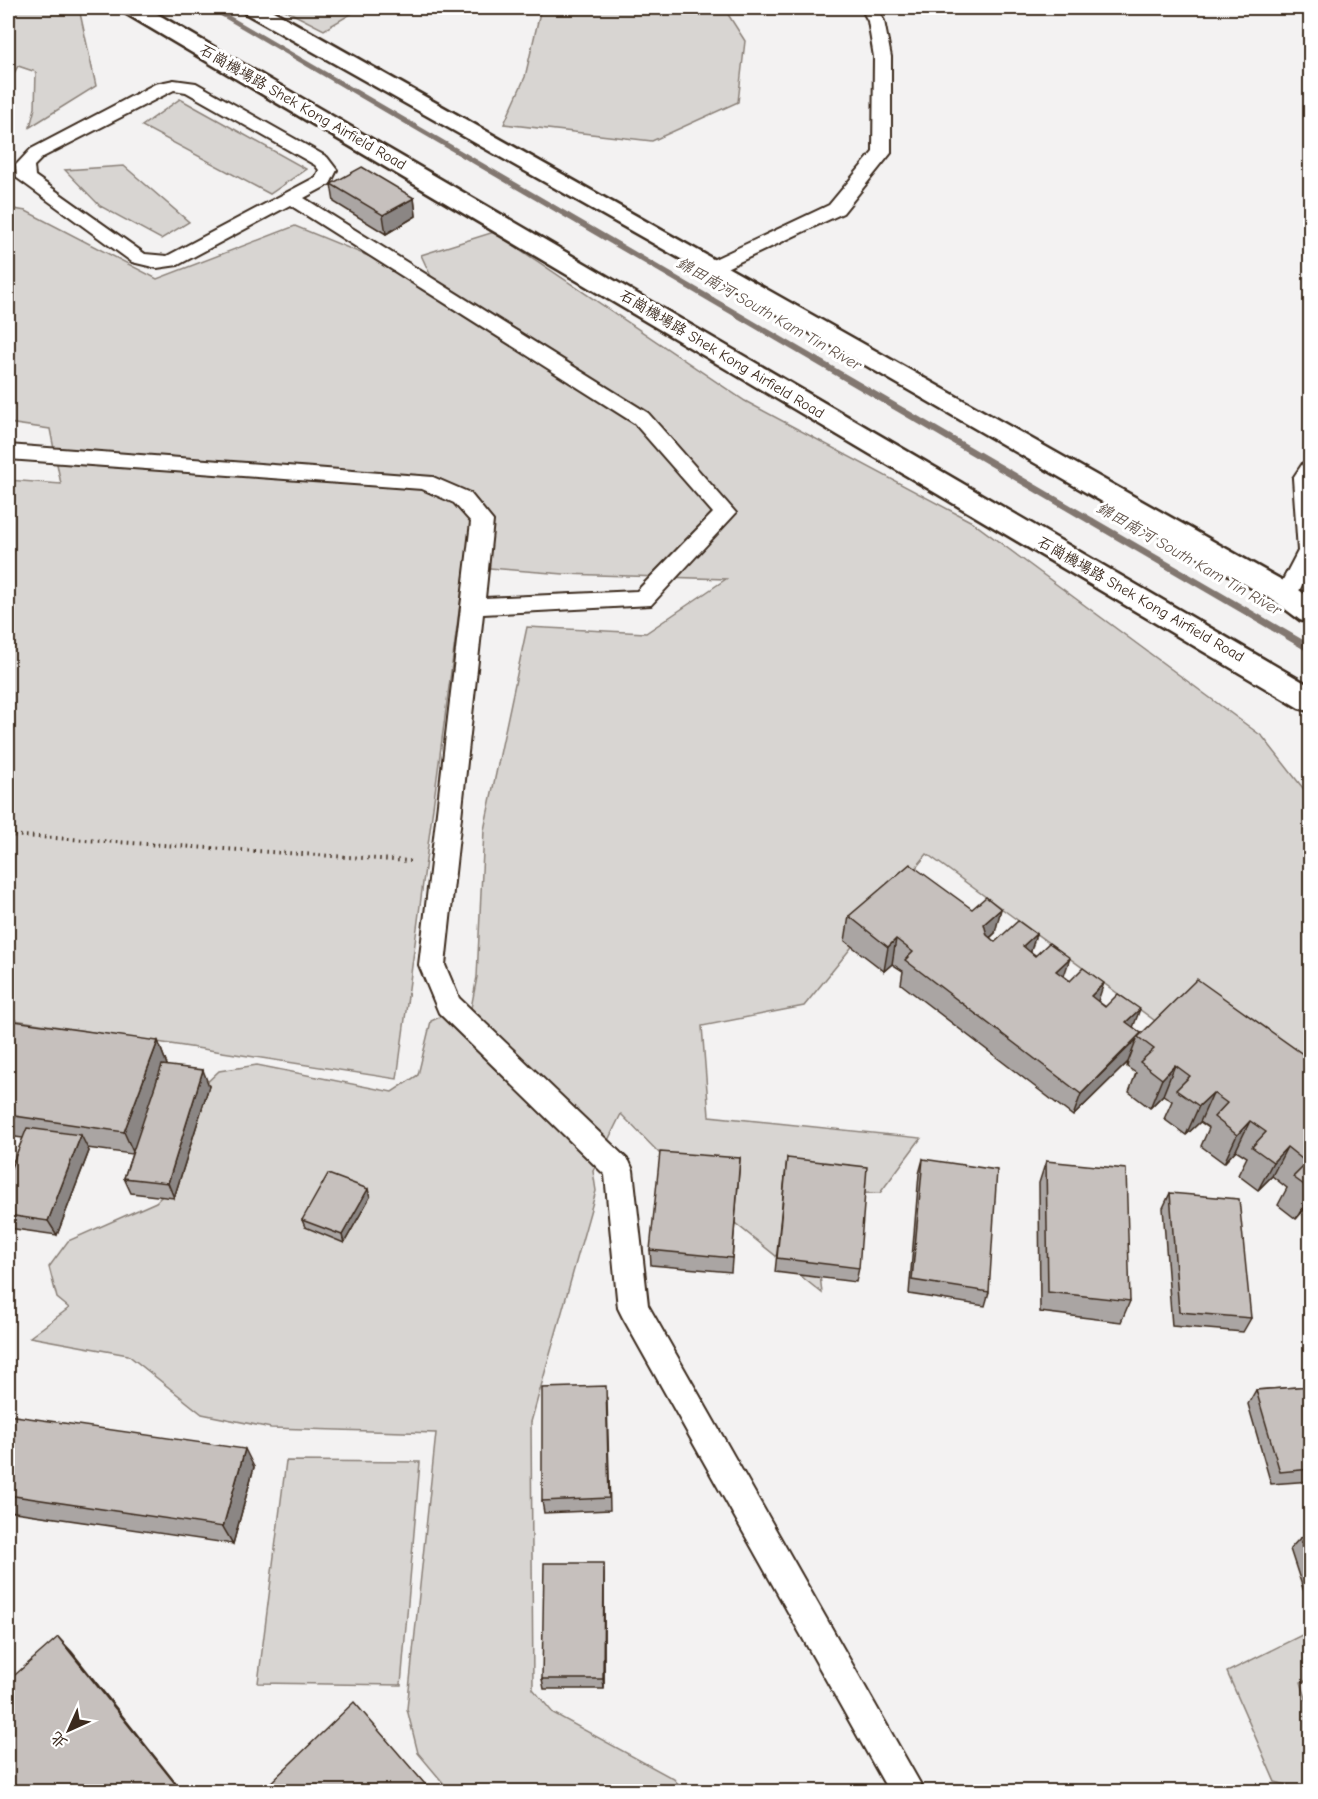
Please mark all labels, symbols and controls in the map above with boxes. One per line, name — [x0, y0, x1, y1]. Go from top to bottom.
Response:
street label: 石崗機場路 Shek Kong Airfield Road — [197, 40, 409, 174]
water label: 錦田南河 South Kam Tin River — [674, 254, 865, 375]
street label: 石崗機場路 Shek Kong Airfield Road — [616, 286, 828, 422]
water label: 錦田南河 South Kam Tin River — [1094, 499, 1285, 620]
street label: 石崗機場路 Shek Kong Airfield Road — [1035, 532, 1247, 666]
north arrow — [39, 1700, 99, 1760]
text: 北 — [47, 1728, 71, 1752]

